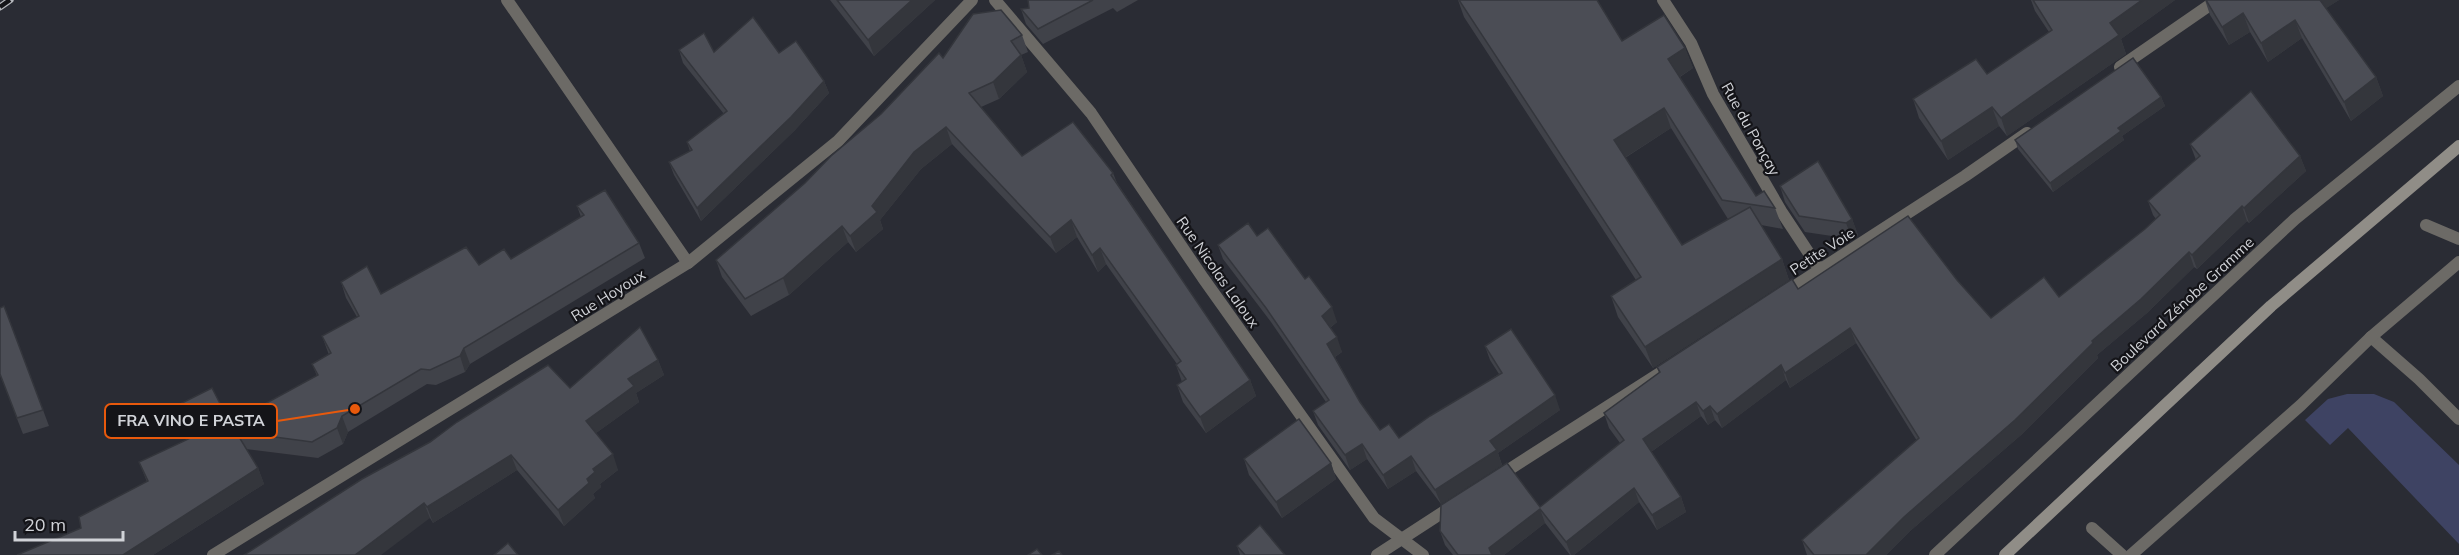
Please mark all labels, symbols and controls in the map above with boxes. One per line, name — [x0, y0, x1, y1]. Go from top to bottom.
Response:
street label: Rue du Ponçay — [1718, 79, 1784, 179]
street label: Rue Nicolas Laloux — [1172, 213, 1264, 331]
street label: Petite Voie — [1786, 223, 1858, 279]
street label: Boulevard Zénobe Gramme — [2106, 233, 2258, 375]
street label: Rue Hoyoux — [567, 265, 649, 325]
callout: FRA VINO E PASTA — [105, 404, 277, 438]
text: FRA VINO E PASTA — [117, 410, 265, 430]
scale bar — [15, 504, 123, 542]
text: 20 m — [24, 513, 66, 536]

